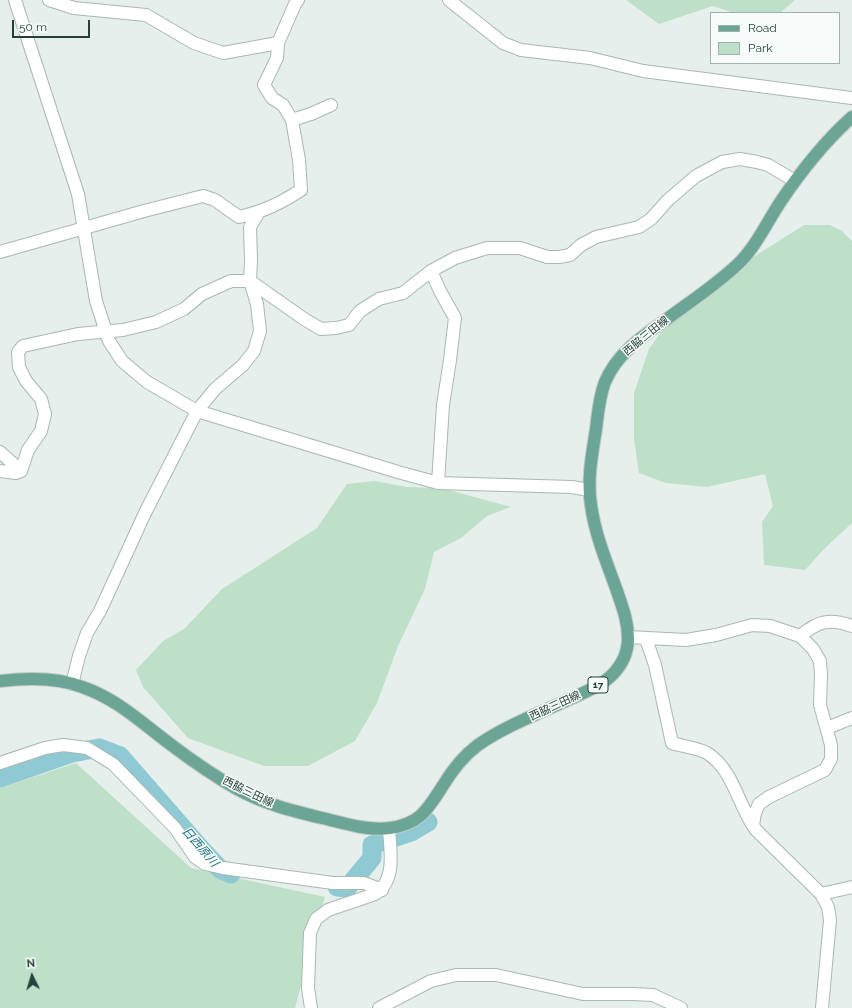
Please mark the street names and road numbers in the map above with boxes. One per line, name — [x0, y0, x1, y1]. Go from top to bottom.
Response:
street label: 西脇三田線 — [620, 314, 672, 358]
road number: 17 — [588, 677, 608, 693]
street label: 西脇三田線 — [527, 688, 583, 724]
street label: 西脇三田線 — [220, 774, 276, 810]

